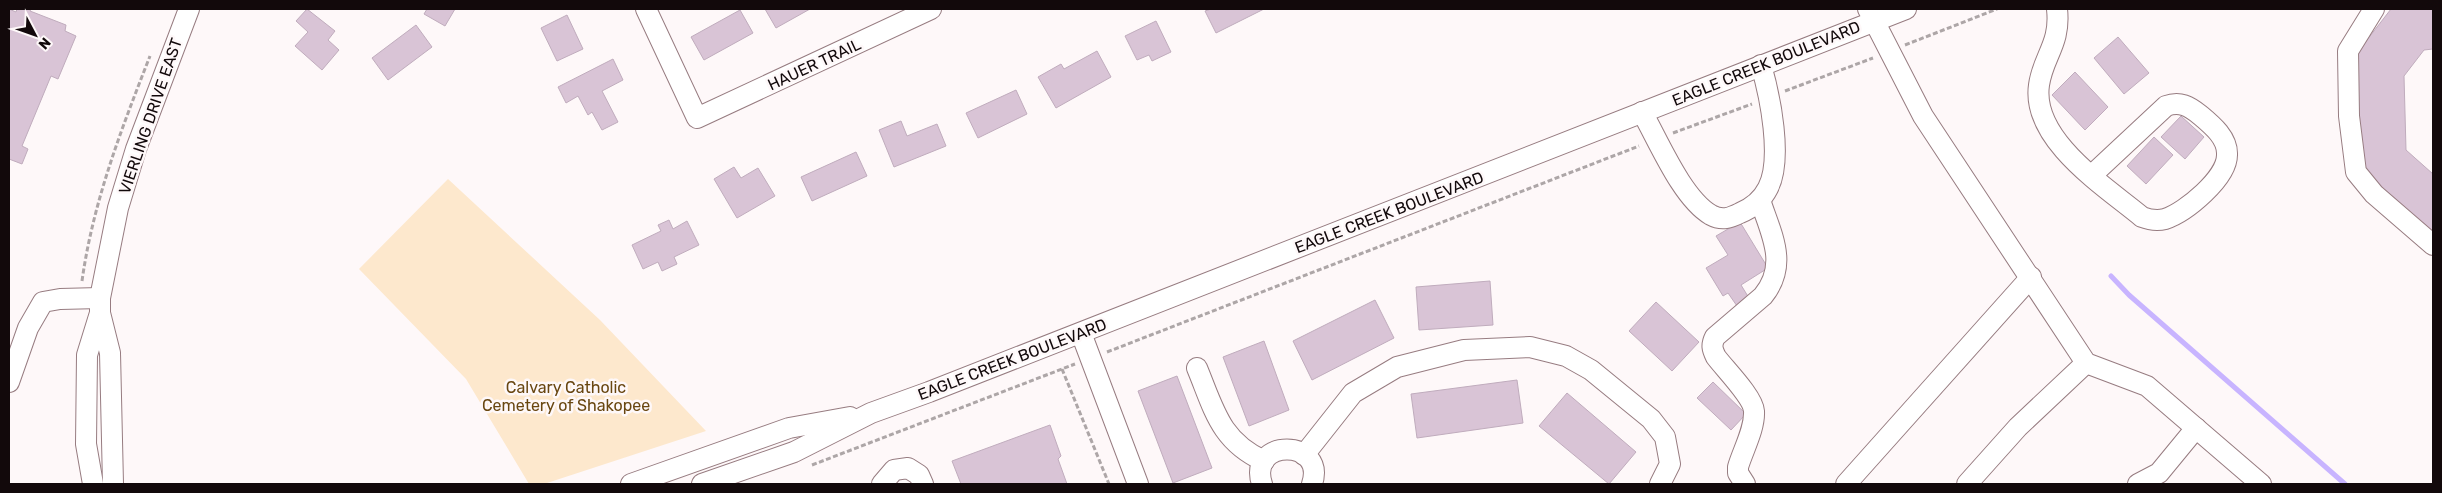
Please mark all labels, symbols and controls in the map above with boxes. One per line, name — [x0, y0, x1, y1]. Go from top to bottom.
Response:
north arrow — [10, 10, 60, 60]
street label: EAGLE CREEK BOULEVARD — [1670, 17, 1863, 110]
text: N — [35, 34, 54, 53]
street label: HAUER TRAIL — [765, 35, 864, 94]
street label: VIERLING DRIVE EAST — [115, 36, 186, 197]
street label: EAGLE CREEK BOULEVARD — [1292, 168, 1486, 257]
street label: EAGLE CREEK BOULEVARD — [915, 315, 1109, 404]
park label: Calvary Catholic Cemetery of Shakopee — [482, 378, 650, 415]

